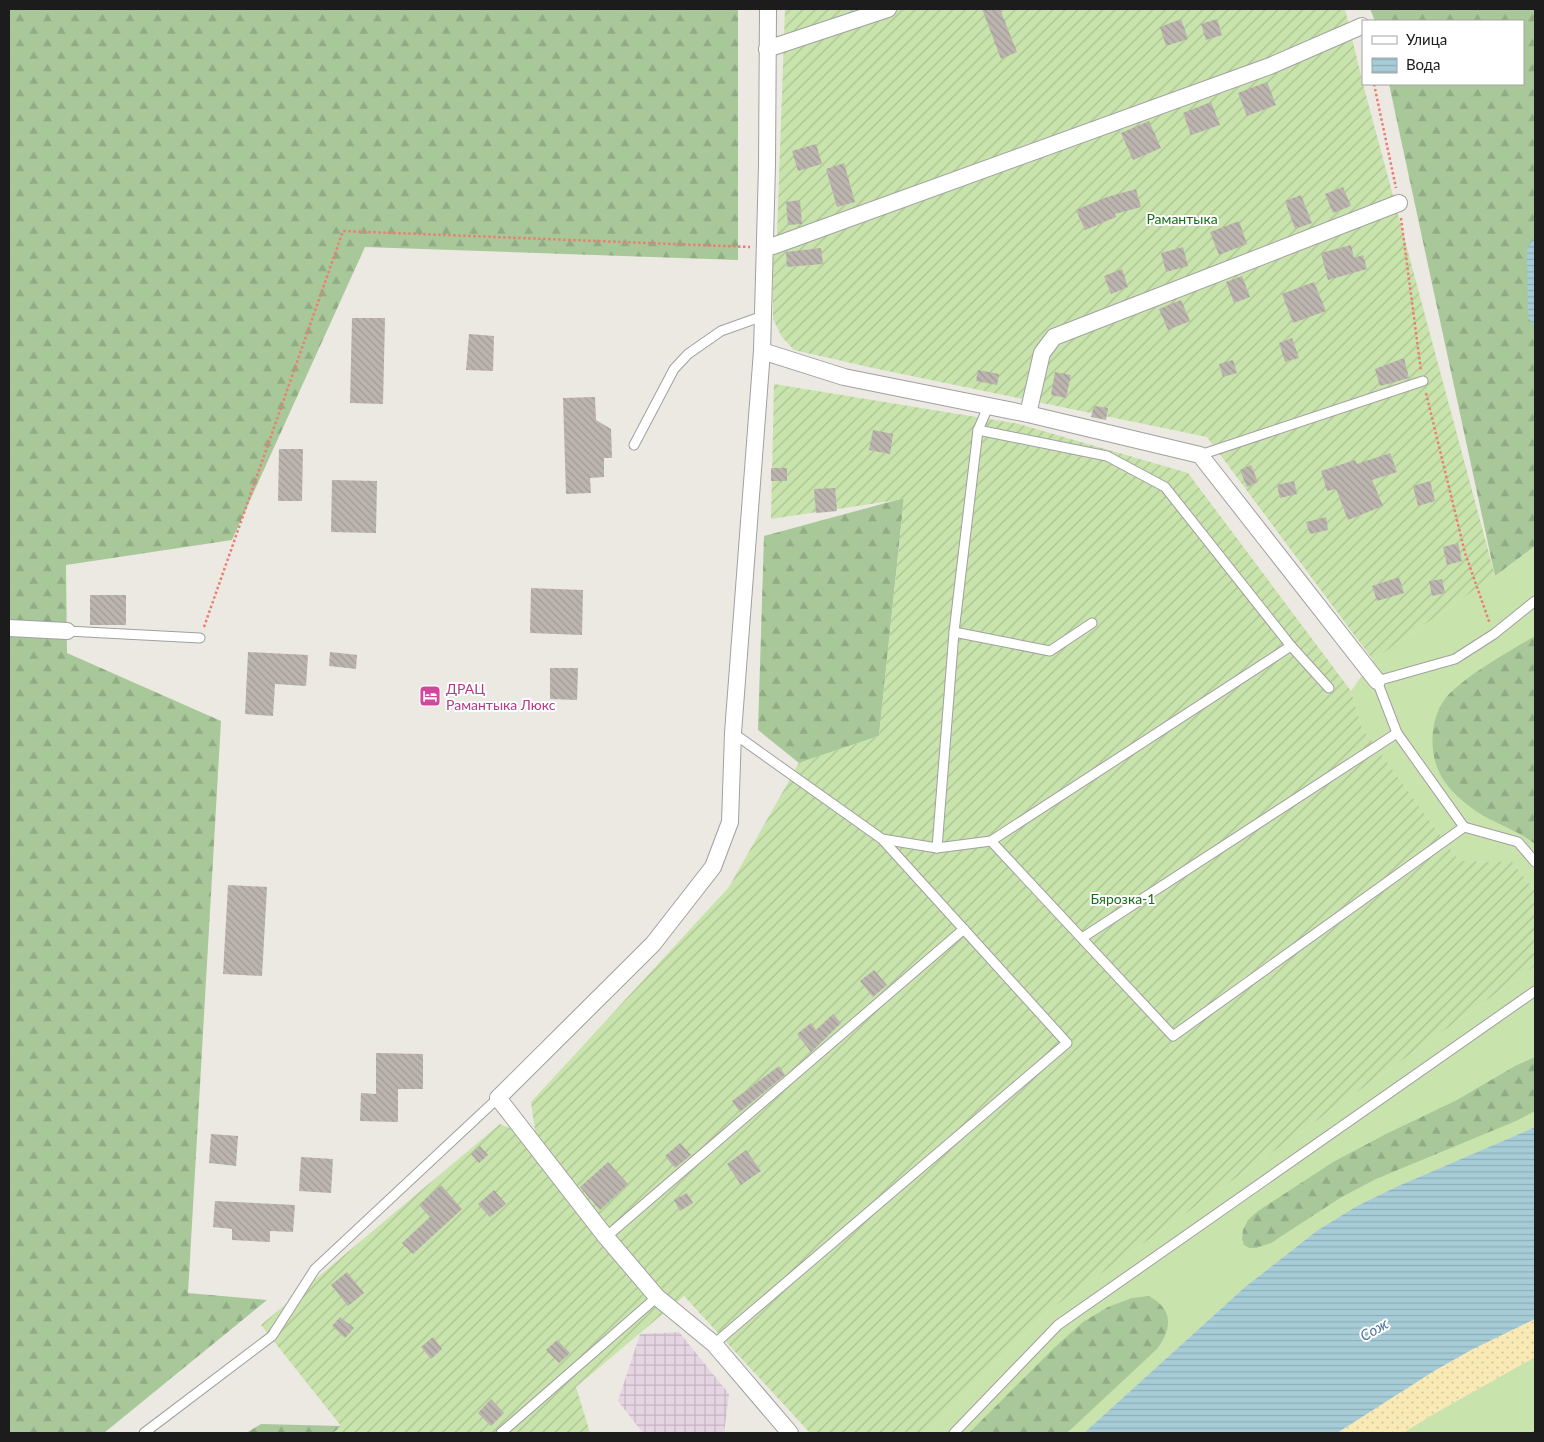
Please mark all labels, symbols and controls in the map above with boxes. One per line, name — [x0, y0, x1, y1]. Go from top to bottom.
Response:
legend — [1362, 20, 1524, 85]
text: Улица — [1406, 30, 1447, 48]
text: Вода — [1406, 55, 1441, 73]
park label: Рамантыка — [1146, 210, 1218, 227]
place label: ДРАЦ Рамантыка Люкс — [446, 680, 556, 713]
hotel icon: ДРАЦ Рамантыка Люкс — [418, 684, 442, 708]
park label: Бярозка-1 — [1091, 890, 1155, 907]
water label: Сож — [1357, 1314, 1391, 1344]

